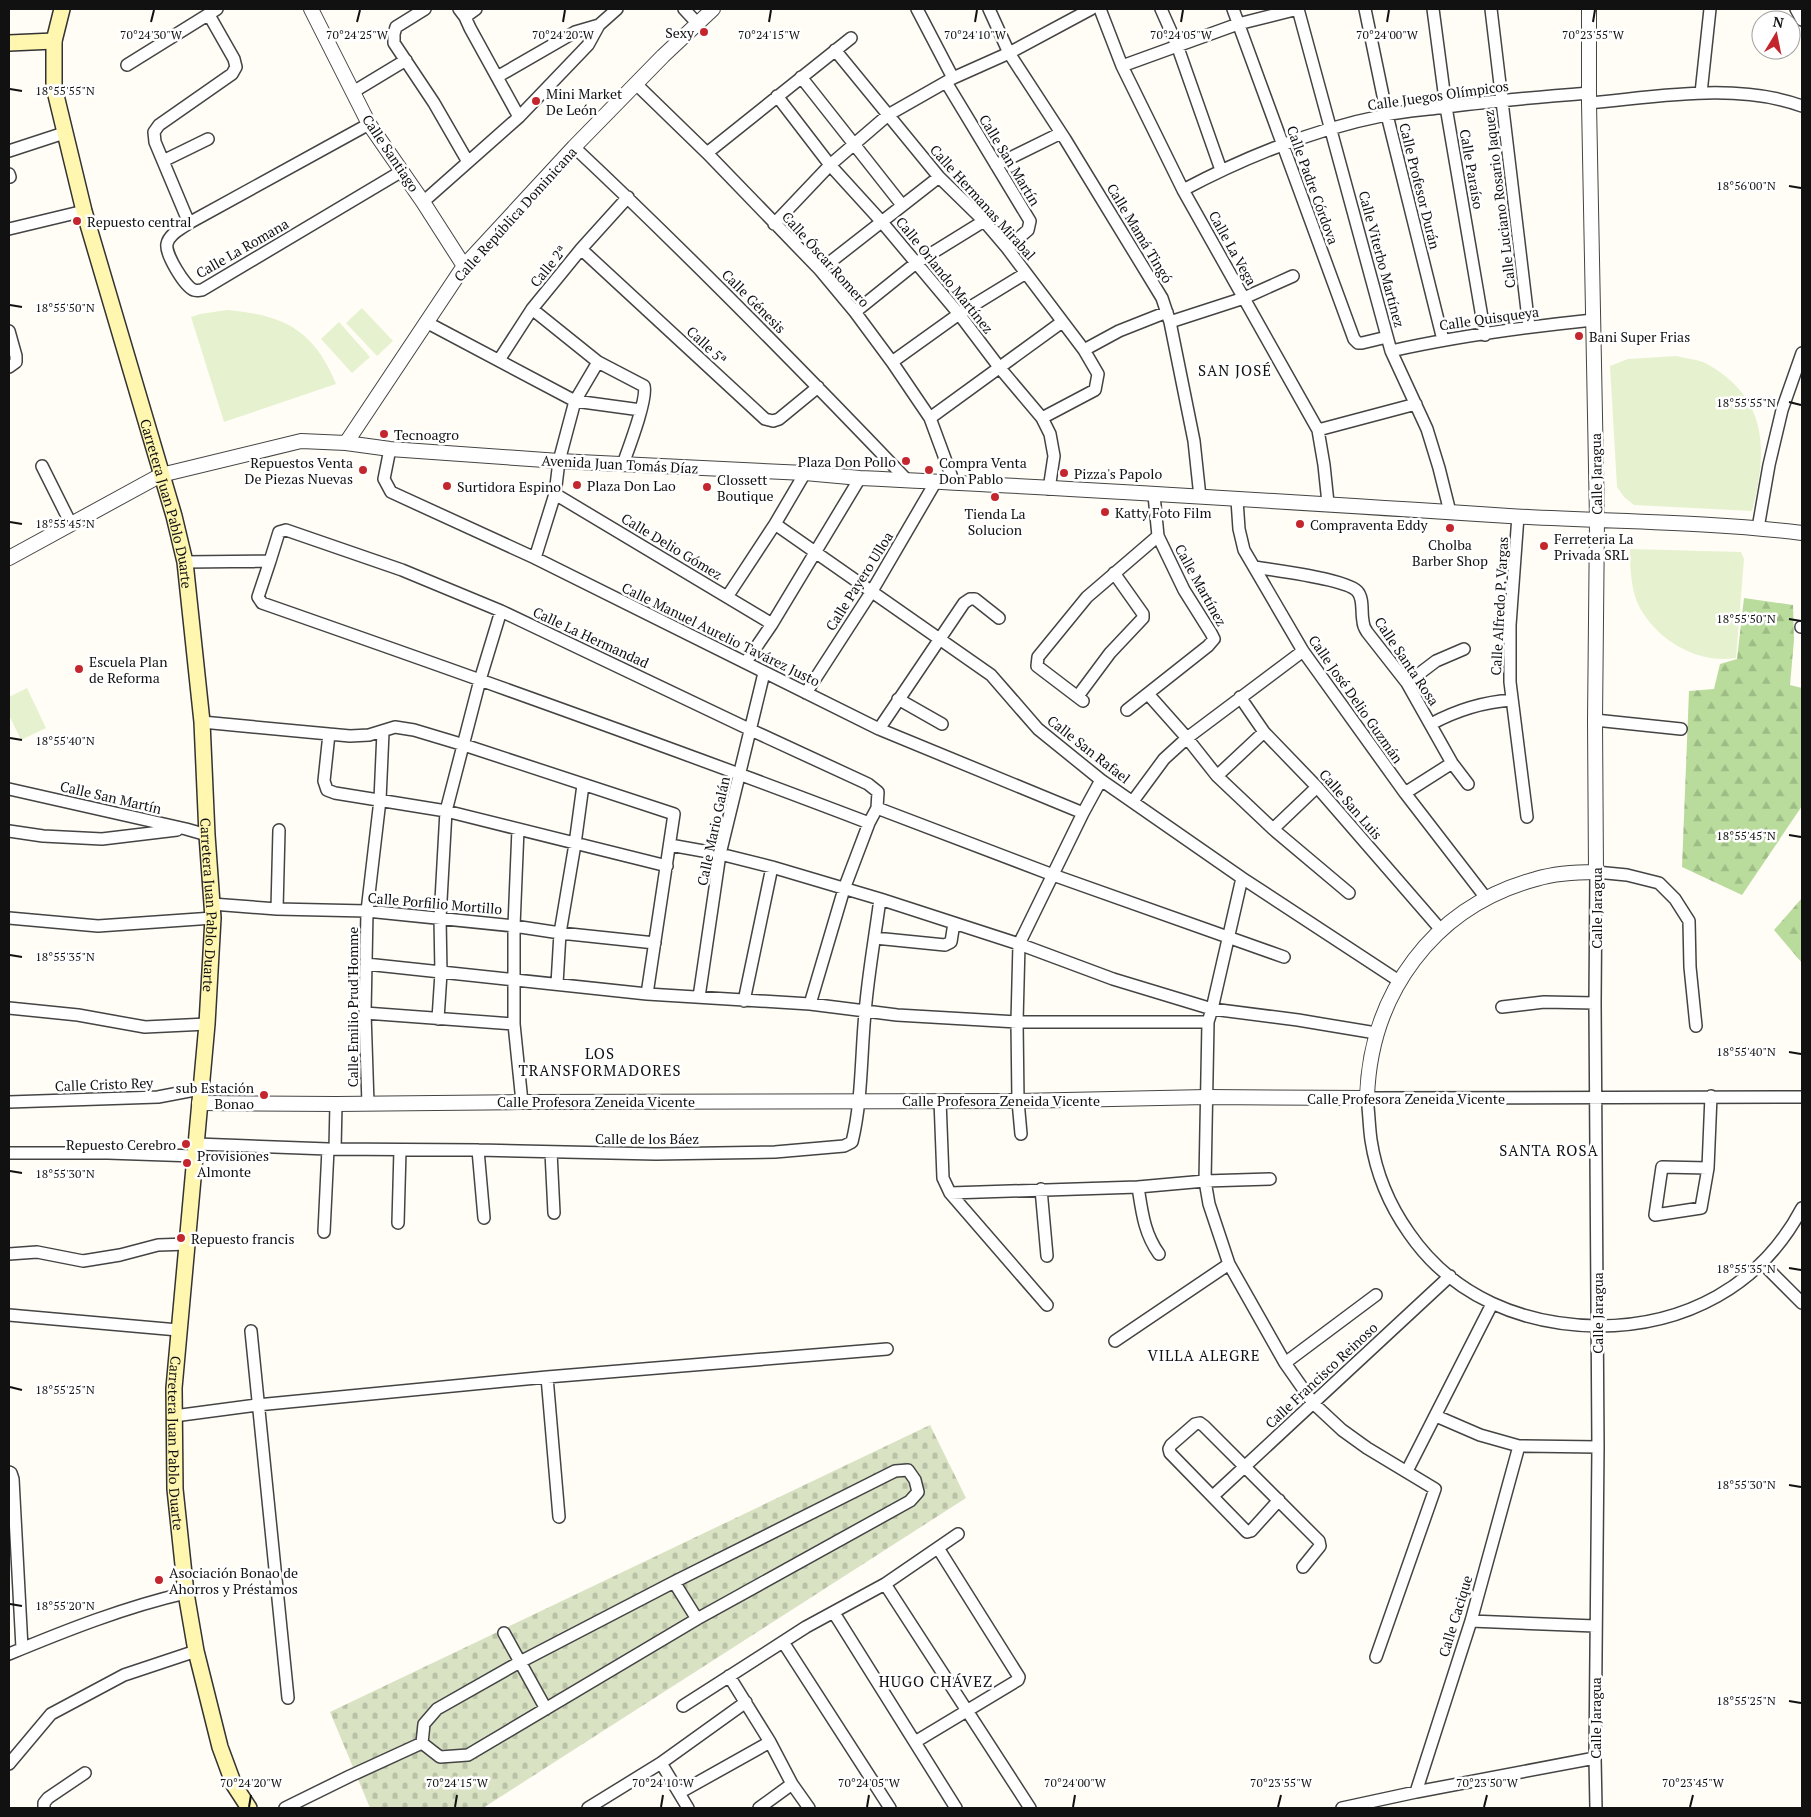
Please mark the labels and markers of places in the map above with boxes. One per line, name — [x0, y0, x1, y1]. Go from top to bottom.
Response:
place label: Sexy — [665, 23, 695, 42]
marker: Sexy — [698, 26, 710, 38]
place label: Mini Market De León — [546, 84, 623, 119]
marker: Mini Market De León — [530, 95, 542, 107]
place label: Repuesto central — [87, 212, 192, 231]
marker: Repuesto central — [71, 215, 83, 227]
place label: Bani Super Frias — [1589, 327, 1690, 346]
marker: Bani Super Frias — [1573, 330, 1585, 342]
place label: Tecnoagro — [394, 425, 459, 444]
marker: Tecnoagro — [378, 428, 390, 440]
place label: Plaza Don Pollo — [798, 452, 896, 471]
place label: Repuestos Venta De Piezas Nuevas — [245, 453, 353, 488]
place label: Compra Venta Don Pablo — [939, 453, 1027, 488]
marker: Plaza Don Pollo — [900, 455, 912, 467]
marker: Repuestos Venta De Piezas Nuevas — [357, 464, 369, 476]
marker: Compra Venta Don Pablo — [923, 464, 935, 476]
place label: Pizza's Papolo — [1074, 464, 1162, 483]
marker: Pizza's Papolo — [1058, 467, 1070, 479]
place label: Clossett Boutique — [717, 470, 774, 505]
place label: Plaza Don Lao — [587, 476, 676, 495]
place label: Surtidora Espino — [457, 477, 561, 496]
marker: Plaza Don Lao — [571, 479, 583, 491]
marker: Surtidora Espino — [441, 480, 453, 492]
marker: Clossett Boutique — [701, 481, 713, 493]
marker: Tienda La Solucion — [989, 491, 1001, 503]
place label: Katty Foto Film — [1115, 503, 1212, 522]
place label: Tienda La Solucion — [964, 504, 1026, 539]
marker: Katty Foto Film — [1099, 506, 1111, 518]
place label: Compraventa Eddy — [1310, 515, 1428, 534]
marker: Compraventa Eddy — [1294, 518, 1306, 530]
marker: Cholba Barber Shop — [1444, 522, 1456, 534]
place label: Ferreteria La Privada SRL — [1554, 529, 1634, 564]
place label: Cholba Barber Shop — [1412, 535, 1488, 570]
marker: Ferreteria La Privada SRL — [1538, 540, 1550, 552]
place label: Escuela Plan de Reforma — [89, 652, 168, 687]
marker: Escuela Plan de Reforma — [73, 663, 85, 675]
place label: sub Estación Bonao — [176, 1078, 255, 1113]
marker: sub Estación Bonao — [258, 1089, 270, 1101]
place label: Repuesto Cerebro — [66, 1135, 176, 1154]
marker: Repuesto Cerebro — [180, 1138, 192, 1150]
place label: Provisiones Almonte — [197, 1146, 269, 1181]
marker: Provisiones Almonte — [181, 1157, 193, 1169]
place label: Repuesto francis — [191, 1229, 294, 1248]
marker: Repuesto francis — [175, 1232, 187, 1244]
place label: Asociación Bonao de Ahorros y Préstamos — [169, 1563, 298, 1598]
marker: Asociación Bonao de Ahorros y Préstamos — [153, 1574, 165, 1586]

